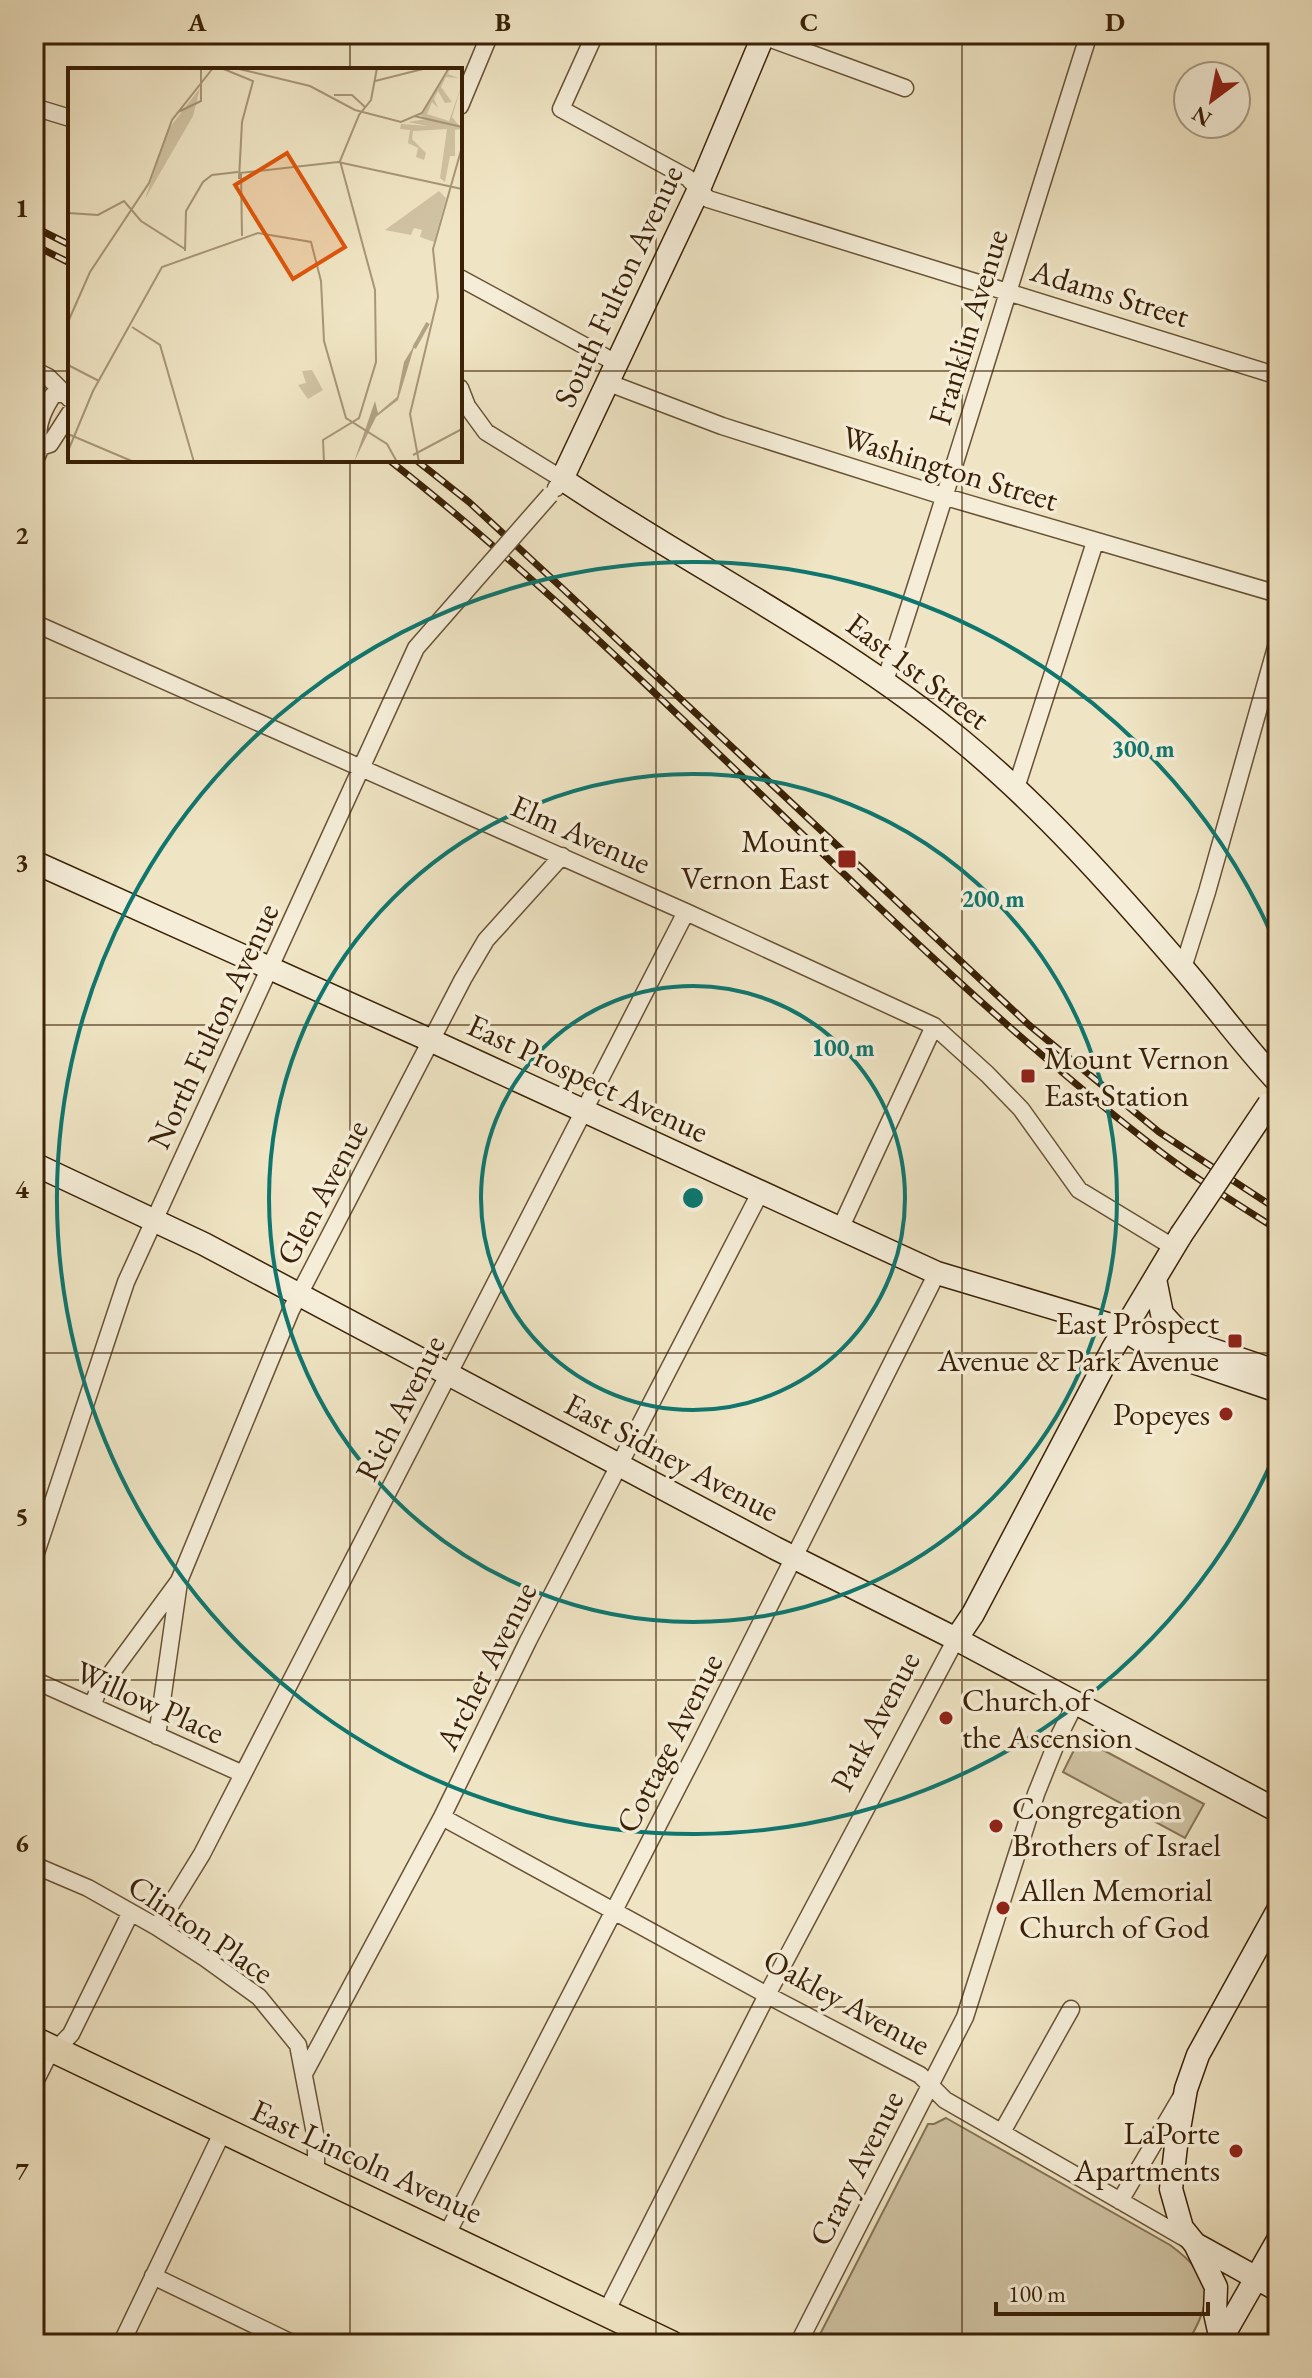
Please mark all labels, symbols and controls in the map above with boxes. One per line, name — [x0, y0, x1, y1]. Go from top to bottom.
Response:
text: A — [187, 5, 207, 39]
text: B — [495, 5, 511, 39]
text: C — [800, 5, 818, 39]
text: D — [1105, 5, 1125, 39]
north arrow — [1172, 60, 1252, 140]
inset map — [68, 68, 462, 462]
text: N — [1186, 99, 1217, 134]
street label: South Fulton Avenue — [544, 158, 692, 414]
text: 1 — [15, 191, 29, 225]
street label: Franklin Avenue — [918, 224, 1018, 430]
street label: Adams Street — [1025, 249, 1194, 337]
street label: Washington Street — [837, 415, 1063, 521]
text: 2 — [15, 518, 29, 552]
street label: East 1st Street — [838, 603, 998, 739]
text: 300 m — [1111, 733, 1175, 764]
street label: Elm Avenue — [504, 785, 658, 883]
place label: Mount Vernon East — [681, 820, 829, 899]
text: 3 — [15, 845, 29, 879]
marker: Mount Vernon East — [836, 848, 858, 870]
text: 200 m — [961, 883, 1025, 914]
street label: North Fulton Avenue — [138, 896, 288, 1156]
street label: East Prospect Avenue — [461, 1004, 715, 1152]
text: 100 m — [811, 1032, 875, 1063]
place label: Mount Vernon East Station — [1044, 1037, 1229, 1116]
marker: Mount Vernon East Station — [1019, 1067, 1037, 1085]
street label: Glen Avenue — [266, 1112, 378, 1272]
text: 4 — [15, 1172, 29, 1206]
centre of rings — [679, 1184, 707, 1212]
place label: East Prospect Avenue & Park Avenue — [936, 1302, 1219, 1381]
street label: Rich Avenue — [345, 1328, 455, 1488]
marker: East Prospect Avenue & Park Avenue — [1226, 1332, 1244, 1350]
street label: East Sidney Avenue — [557, 1383, 787, 1531]
place label: Popeyes — [1113, 1393, 1210, 1435]
marker: Popeyes — [1217, 1405, 1235, 1423]
text: 5 — [15, 1499, 29, 1533]
street label: Archer Avenue — [425, 1575, 546, 1758]
street label: Park Avenue — [821, 1644, 929, 1798]
street label: Cottage Avenue — [606, 1646, 732, 1840]
street label: Willow Place — [69, 1651, 231, 1753]
place label: Church of the Ascension — [962, 1679, 1133, 1758]
marker: Church of the Ascension — [937, 1709, 955, 1727]
place label: Congregation Brothers of Israel — [1012, 1787, 1221, 1866]
marker: Congregation Brothers of Israel — [987, 1817, 1005, 1835]
text: 6 — [15, 1826, 29, 1860]
street label: Clinton Place — [120, 1865, 282, 1993]
place label: Allen Memorial Church of God — [1018, 1869, 1213, 1948]
marker: Allen Memorial Church of God — [994, 1899, 1012, 1917]
street label: Oakley Avenue — [756, 1939, 938, 2065]
street label: Crary Avenue — [799, 2083, 913, 2253]
street label: East Lincoln Avenue — [244, 2089, 490, 2233]
place label: LaPorte Apartments — [1073, 2112, 1220, 2191]
marker: LaPorte Apartments — [1227, 2142, 1245, 2160]
text: 7 — [15, 2154, 29, 2188]
scale bar — [996, 2266, 1208, 2316]
text: 100 m — [1008, 2278, 1066, 2309]

